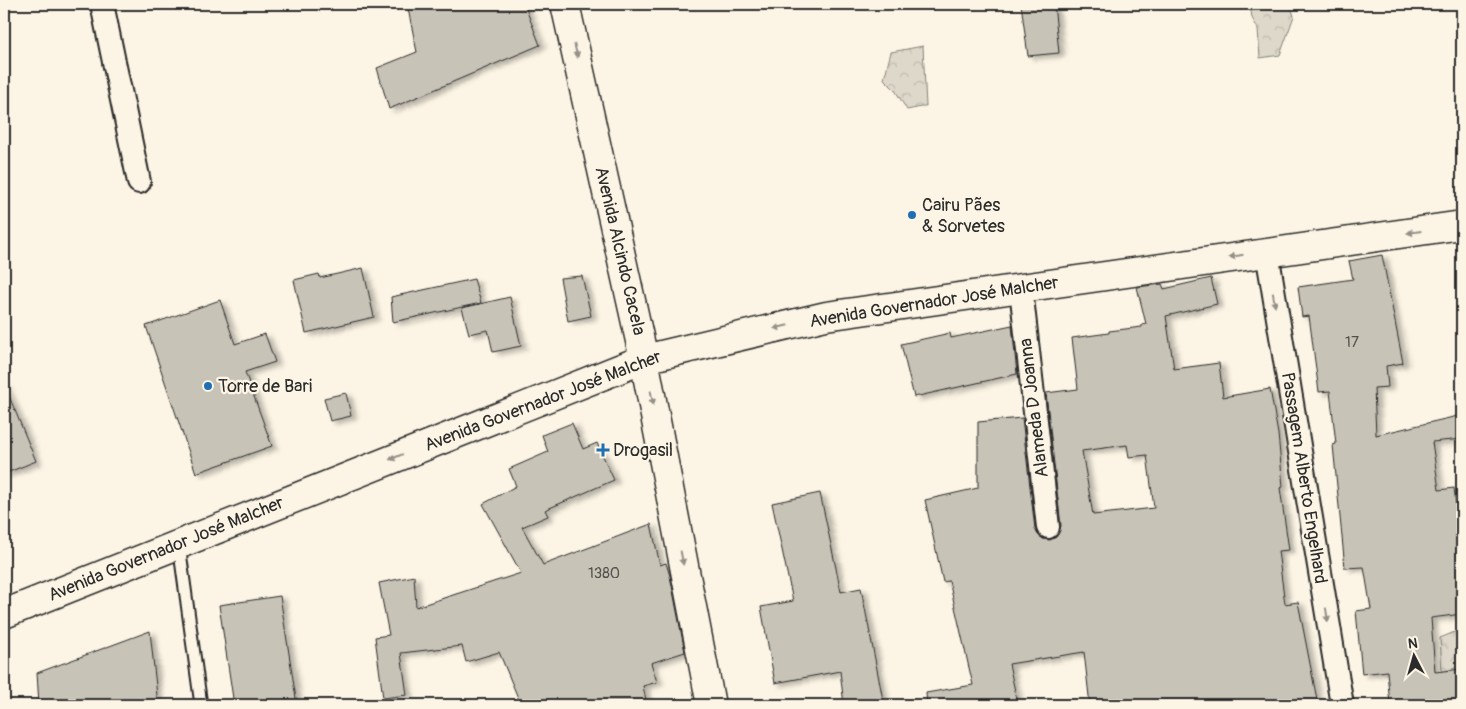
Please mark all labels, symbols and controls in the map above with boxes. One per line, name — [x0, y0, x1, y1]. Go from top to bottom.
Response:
one-way arrow — [572, 44, 580, 59]
street label: Avenida Alcindo Cacela — [589, 165, 651, 337]
place label: Cairu Pães & Sorvetes — [922, 194, 1005, 238]
marker: Cairu Pães & Sorvetes — [906, 209, 918, 221]
one-way arrow — [1406, 228, 1422, 236]
one-way arrow — [1227, 253, 1243, 261]
street label: Avenida Governador José Malcher — [808, 271, 1061, 333]
one-way arrow — [1271, 292, 1279, 308]
one-way arrow — [774, 323, 789, 331]
house number: 17 — [1345, 333, 1359, 352]
street label: Alameda D Joanna — [1014, 337, 1054, 479]
street label: Avenida Governador José Malcher — [421, 345, 665, 457]
street label: Passagem Alberto Engelhard — [1276, 370, 1332, 586]
place label: Torre de Bari — [218, 375, 312, 398]
marker: Torre de Bari — [202, 380, 214, 392]
one-way arrow — [648, 391, 656, 407]
place label: Drogasil — [613, 439, 673, 462]
marker: Drogasil — [597, 444, 609, 456]
one-way arrow — [388, 453, 403, 461]
street label: Avenida Governador José Malcher — [45, 491, 288, 607]
one-way arrow — [679, 550, 687, 566]
house number: 1380 — [588, 564, 620, 583]
one-way arrow — [1323, 608, 1331, 624]
north arrow — [1388, 632, 1438, 682]
text: N — [1407, 635, 1418, 653]

